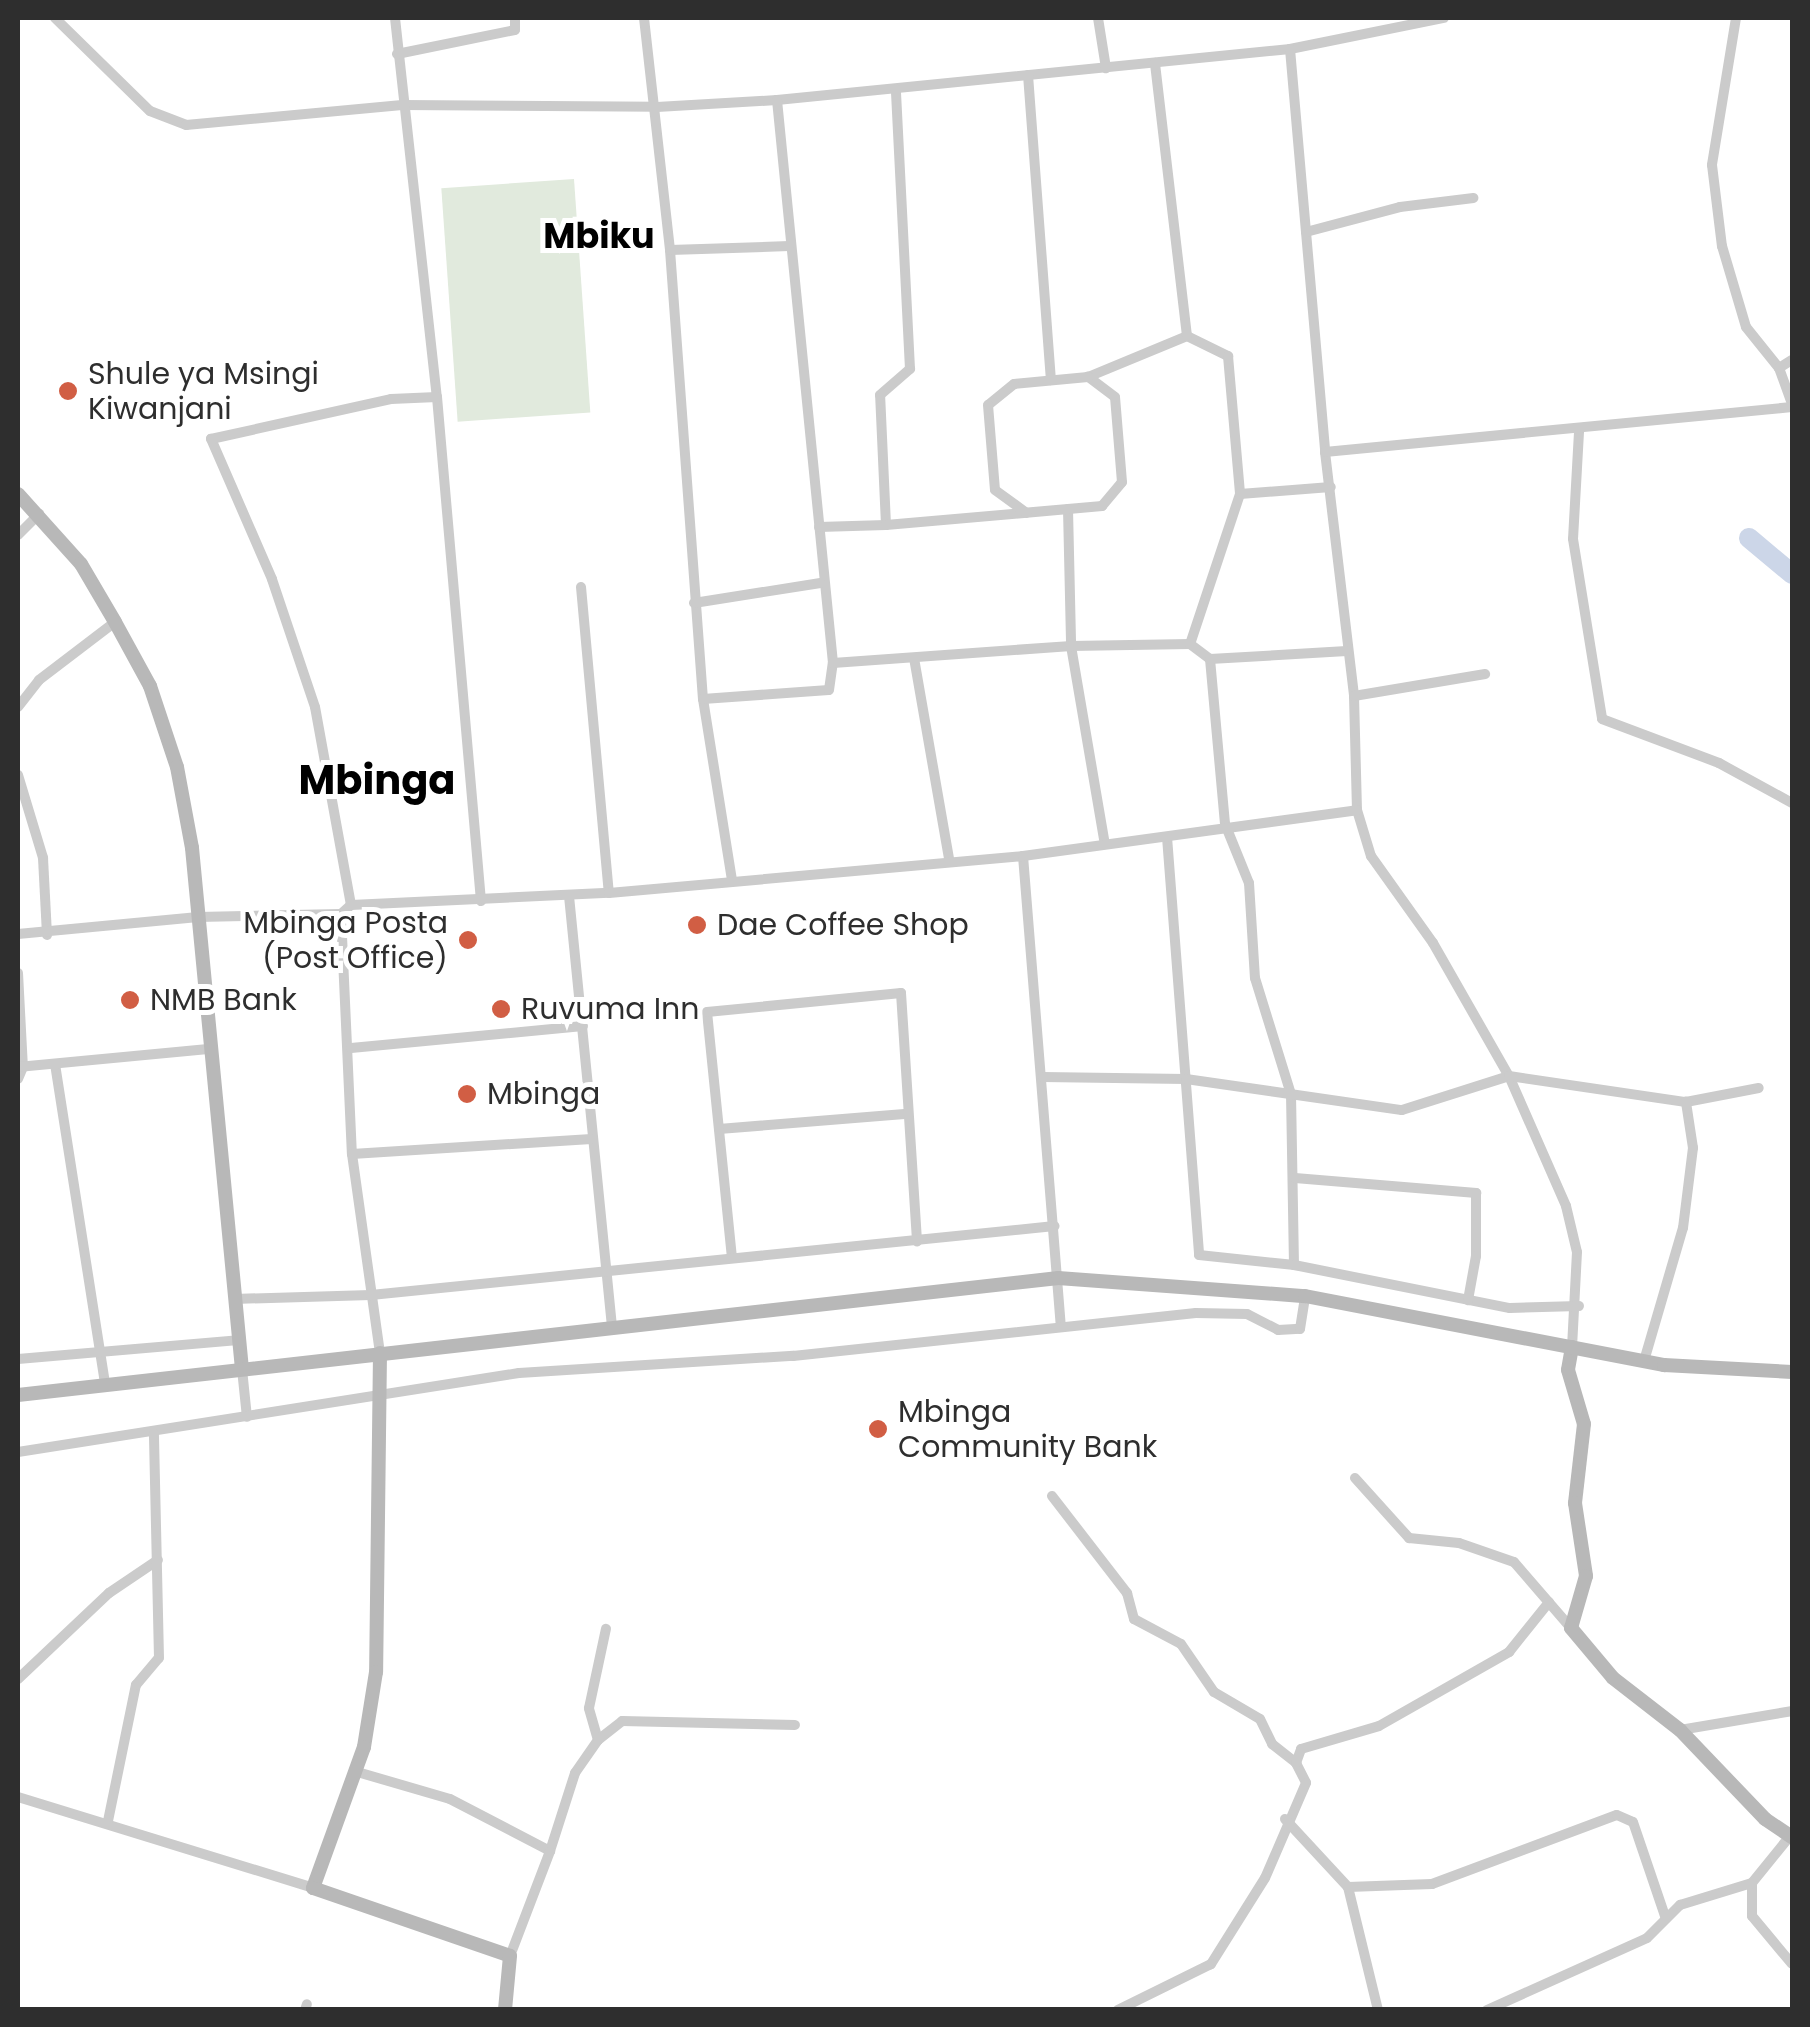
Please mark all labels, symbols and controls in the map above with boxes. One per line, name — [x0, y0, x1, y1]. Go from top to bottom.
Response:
district label: Mbiku — [543, 215, 655, 257]
place label: Shule ya Msingi Kiwanjani — [88, 356, 319, 426]
marker: Shule ya Msingi Kiwanjani — [57, 380, 79, 402]
district label: Mbinga — [299, 756, 455, 804]
place label: Mbinga Posta (Post Office) — [243, 905, 448, 976]
place label: Dae Coffee Shop — [717, 907, 969, 943]
marker: Dae Coffee Shop — [686, 914, 708, 936]
marker: Mbinga Posta (Post Office) — [457, 929, 479, 951]
place label: NMB Bank — [150, 982, 297, 1018]
marker: NMB Bank — [119, 989, 141, 1011]
place label: Ruvuma Inn — [521, 991, 699, 1027]
marker: Ruvuma Inn — [490, 998, 512, 1020]
place label: Mbinga — [487, 1076, 600, 1112]
marker: Mbinga — [456, 1083, 478, 1105]
place label: Mbinga Community Bank — [898, 1394, 1157, 1464]
marker: Mbinga Community Bank — [867, 1418, 889, 1440]

